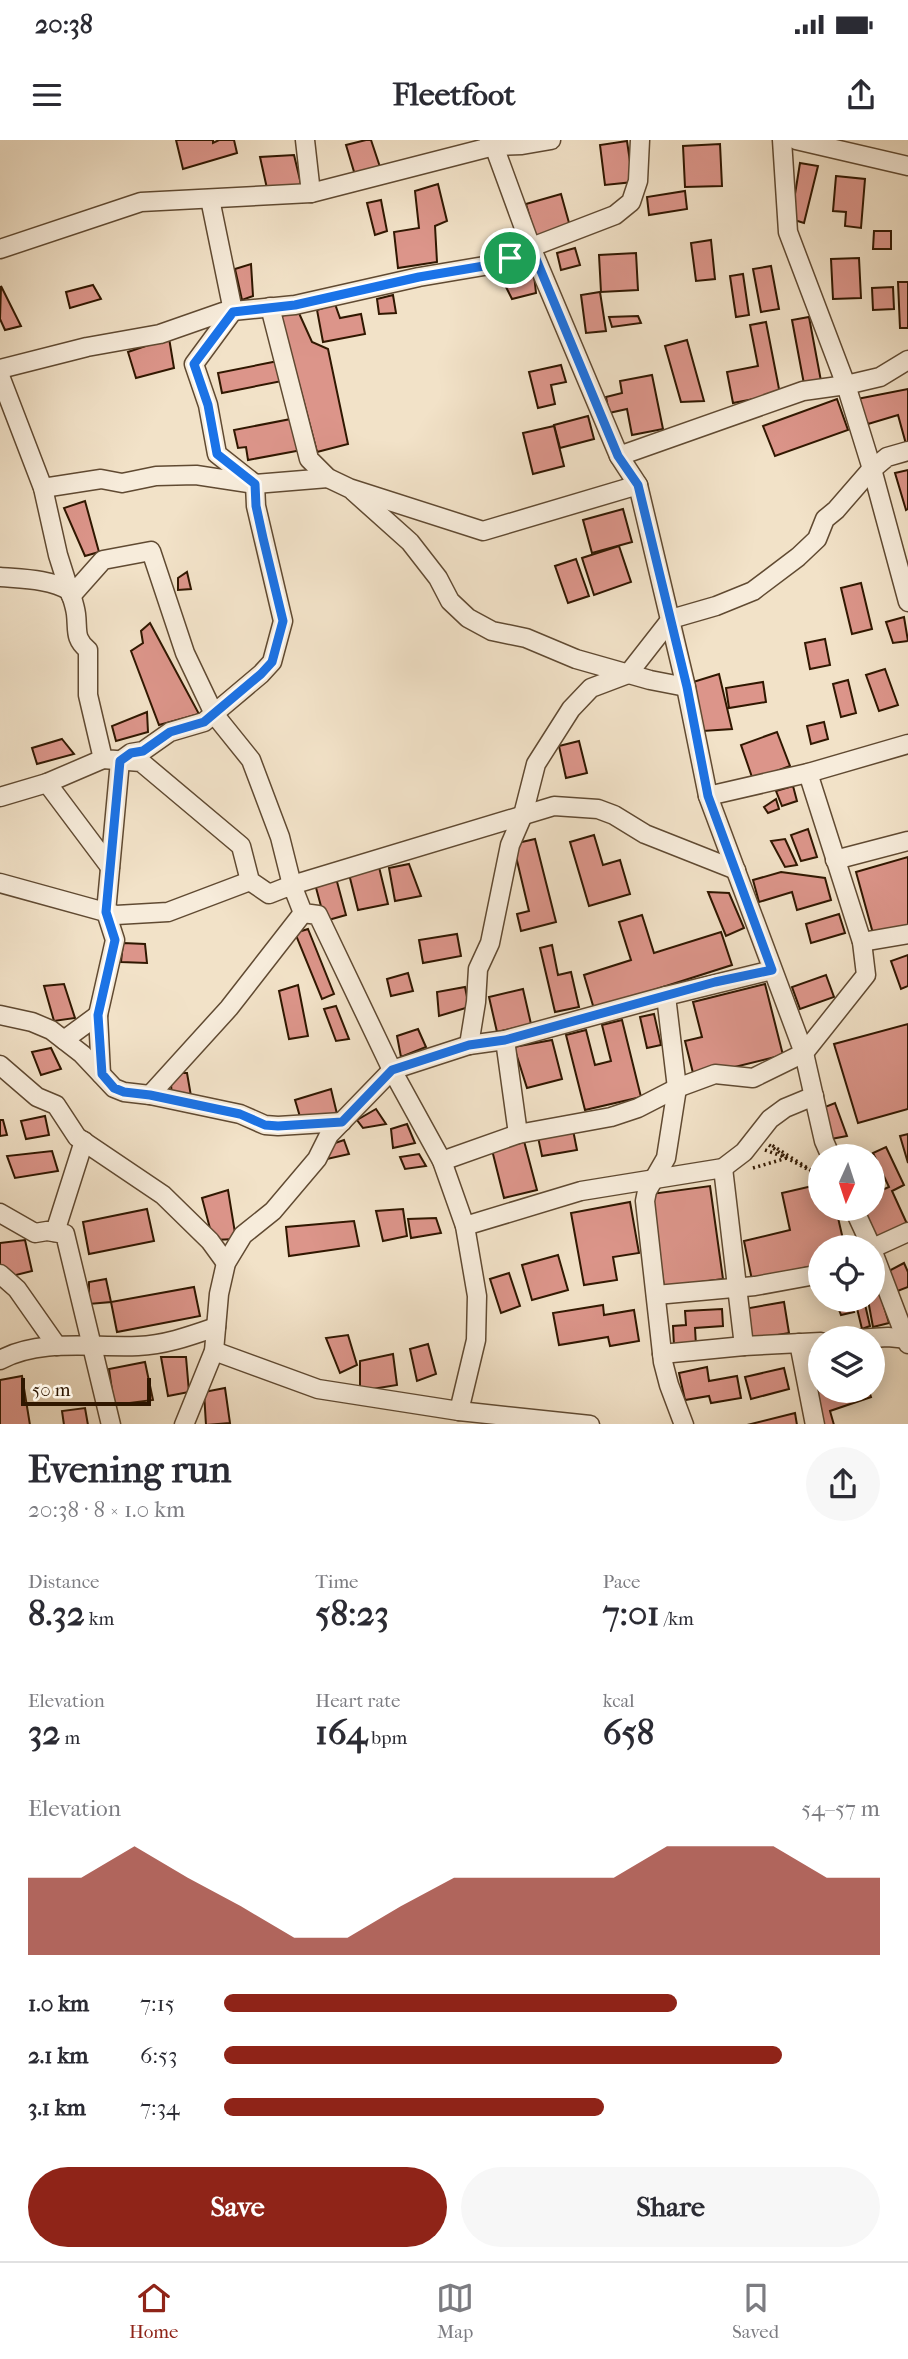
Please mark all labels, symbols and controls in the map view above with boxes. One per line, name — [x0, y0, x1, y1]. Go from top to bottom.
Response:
text: 20:38 — [35, 9, 93, 40]
icon: menu — [28, 76, 66, 114]
text: Fleetfoot — [393, 76, 515, 113]
icon: share — [842, 76, 880, 114]
pin — [480, 228, 540, 288]
icon: arrive — [491, 239, 529, 277]
north arrow — [808, 1144, 886, 1222]
map controls — [808, 1144, 885, 1403]
button: locate — [808, 1235, 885, 1312]
button: layers — [808, 1326, 885, 1403]
scale bar — [21, 1376, 150, 1407]
text: 50 m — [32, 1379, 71, 1401]
text: Evening run — [28, 1447, 231, 1492]
button: share — [806, 1447, 880, 1521]
text: 20:38 · 8 × 1.0 km — [28, 1496, 185, 1523]
text: Distance — [28, 1571, 99, 1593]
text: Time — [315, 1571, 359, 1593]
text: Pace — [603, 1571, 641, 1593]
text: 8.32 — [28, 1593, 85, 1634]
text: 58:23 — [315, 1593, 389, 1634]
text: 7:01 — [603, 1593, 660, 1634]
text: km — [85, 1608, 114, 1630]
text: /km — [660, 1608, 694, 1630]
text: Elevation — [28, 1690, 105, 1712]
text: Heart rate — [315, 1690, 400, 1712]
text: kcal — [603, 1690, 635, 1712]
text: 32 — [28, 1712, 60, 1753]
text: 164 — [315, 1712, 367, 1753]
text: 658 — [603, 1712, 654, 1753]
text: m — [60, 1727, 80, 1749]
text: bpm — [367, 1727, 407, 1749]
text: Elevation — [28, 1795, 121, 1822]
text: 54–57 m — [801, 1795, 880, 1822]
text: 1.0 km — [28, 1990, 89, 2017]
text: 7:15 — [140, 1990, 175, 2017]
text: 2.1 km — [28, 2042, 88, 2069]
text: 6:53 — [140, 2042, 177, 2069]
text: 3.1 km — [28, 2094, 86, 2121]
text: 7:34 — [140, 2094, 180, 2121]
button: Save — [28, 2167, 447, 2247]
button: Share — [461, 2167, 880, 2247]
tab: Home — [129, 2279, 178, 2343]
tab: Map — [436, 2279, 474, 2343]
tab: Saved — [732, 2279, 779, 2343]

